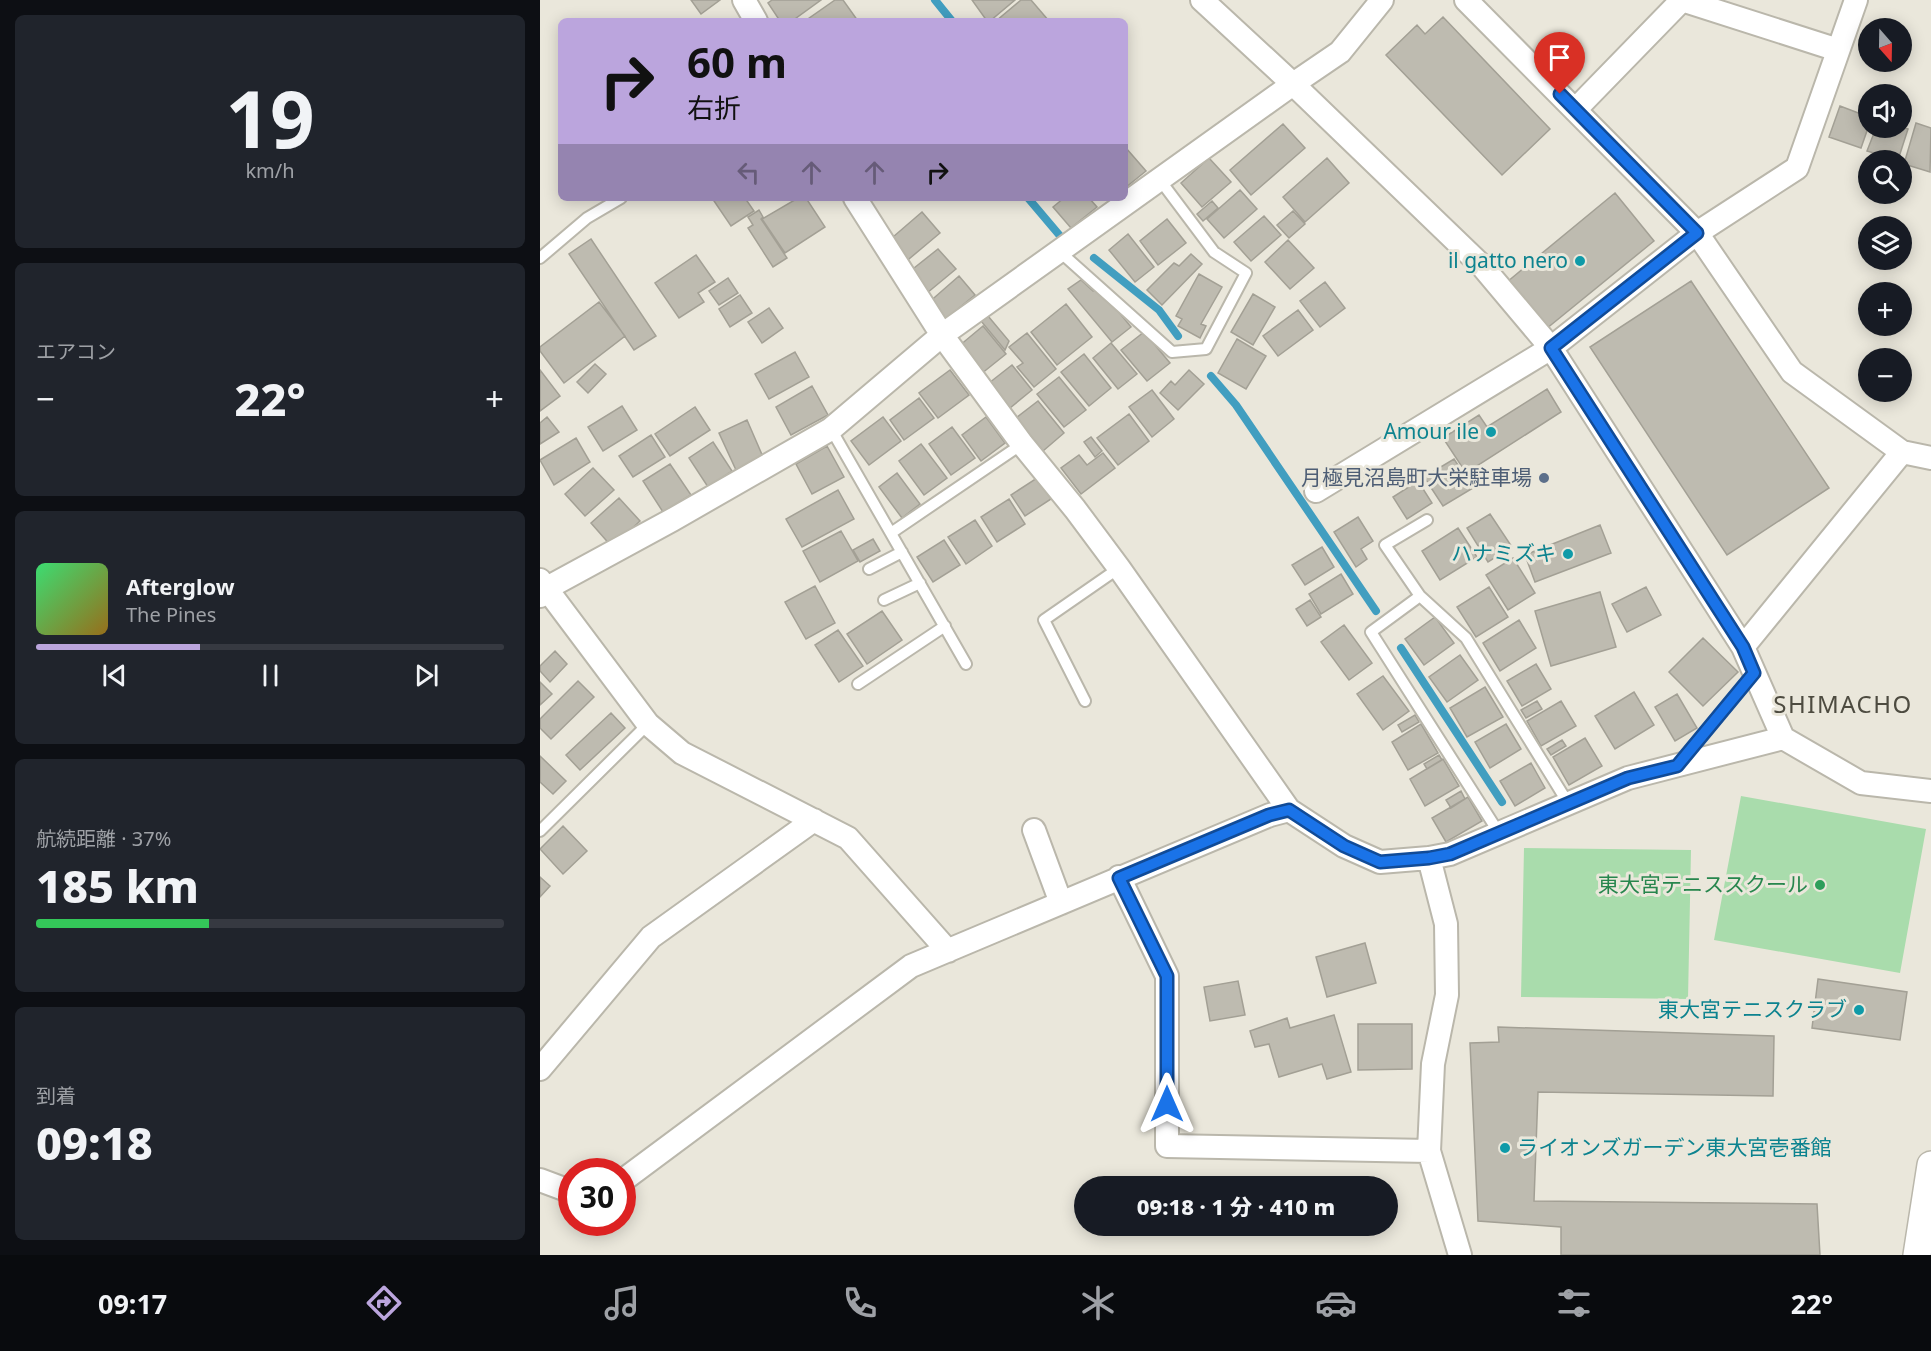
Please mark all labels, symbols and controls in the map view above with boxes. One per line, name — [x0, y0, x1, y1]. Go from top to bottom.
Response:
north arrow — [1858, 18, 1912, 72]
map controls — [1858, 18, 1912, 402]
pin — [1534, 32, 1585, 94]
text: 60 m — [687, 33, 787, 90]
icon: arrive — [1543, 41, 1576, 74]
icon: right — [588, 42, 666, 120]
text: 19 — [225, 65, 315, 171]
button: sound — [1858, 84, 1912, 138]
text: 右折 — [687, 89, 741, 126]
button: search — [1858, 150, 1912, 204]
icon: left — [732, 156, 765, 189]
icon: ahead — [795, 156, 828, 189]
icon: ahead — [858, 156, 891, 189]
icon: right — [921, 156, 954, 189]
text: km/h — [245, 157, 295, 184]
button: layers — [1858, 216, 1912, 270]
place label: il gatto nero — [1448, 246, 1568, 274]
marker: il gatto nero — [1573, 254, 1587, 268]
button: + — [1858, 282, 1912, 336]
text: エアコン — [36, 338, 116, 365]
button: − — [1858, 348, 1912, 402]
text: 22° — [234, 368, 306, 429]
text: − — [36, 376, 55, 421]
text: + — [485, 376, 504, 421]
place label: Amour ile — [1383, 417, 1479, 445]
marker: Amour ile — [1484, 425, 1498, 439]
place label: 月極見沼島町大栄駐車場 — [1301, 463, 1532, 491]
marker: 月極見沼島町大栄駐車場 — [1537, 471, 1551, 485]
place label: ハナミズキ — [1451, 539, 1556, 567]
marker: ハナミズキ — [1561, 547, 1575, 561]
text: Afterglow — [126, 571, 235, 601]
text: The Pines — [126, 601, 216, 628]
icon: previous — [98, 659, 131, 692]
icon: pause — [254, 659, 287, 692]
icon: next — [410, 659, 443, 692]
district label: SHIMACHO — [1773, 687, 1913, 720]
text: 航続距離 · 37% — [36, 825, 171, 852]
text: 185 km — [36, 855, 199, 916]
place label: 東大宮テニススクール — [1598, 870, 1808, 898]
marker: 東大宮テニススクール — [1813, 878, 1827, 892]
place label: 東大宮テニスクラブ — [1658, 995, 1847, 1023]
marker: 東大宮テニスクラブ — [1852, 1003, 1866, 1017]
position arrow — [1135, 1072, 1199, 1136]
text: 到着 — [36, 1082, 76, 1109]
text: 09:18 — [36, 1112, 153, 1173]
place label: ライオンズガーデン東大宮壱番館 — [1517, 1133, 1832, 1161]
marker: ライオンズガーデン東大宮壱番館 — [1498, 1141, 1512, 1155]
speed limit sign: 30 — [558, 1158, 636, 1236]
text: 09:18 · 1 分 · 410 m — [1137, 1191, 1335, 1221]
icon: directions — [363, 1282, 405, 1324]
icon: music — [601, 1282, 643, 1324]
icon: phone — [839, 1282, 881, 1324]
icon: climate — [1077, 1282, 1119, 1324]
icon: car — [1315, 1282, 1357, 1324]
icon: filters — [1553, 1282, 1595, 1324]
text: 09:17 — [98, 1285, 167, 1322]
text: 22° — [1791, 1285, 1833, 1322]

